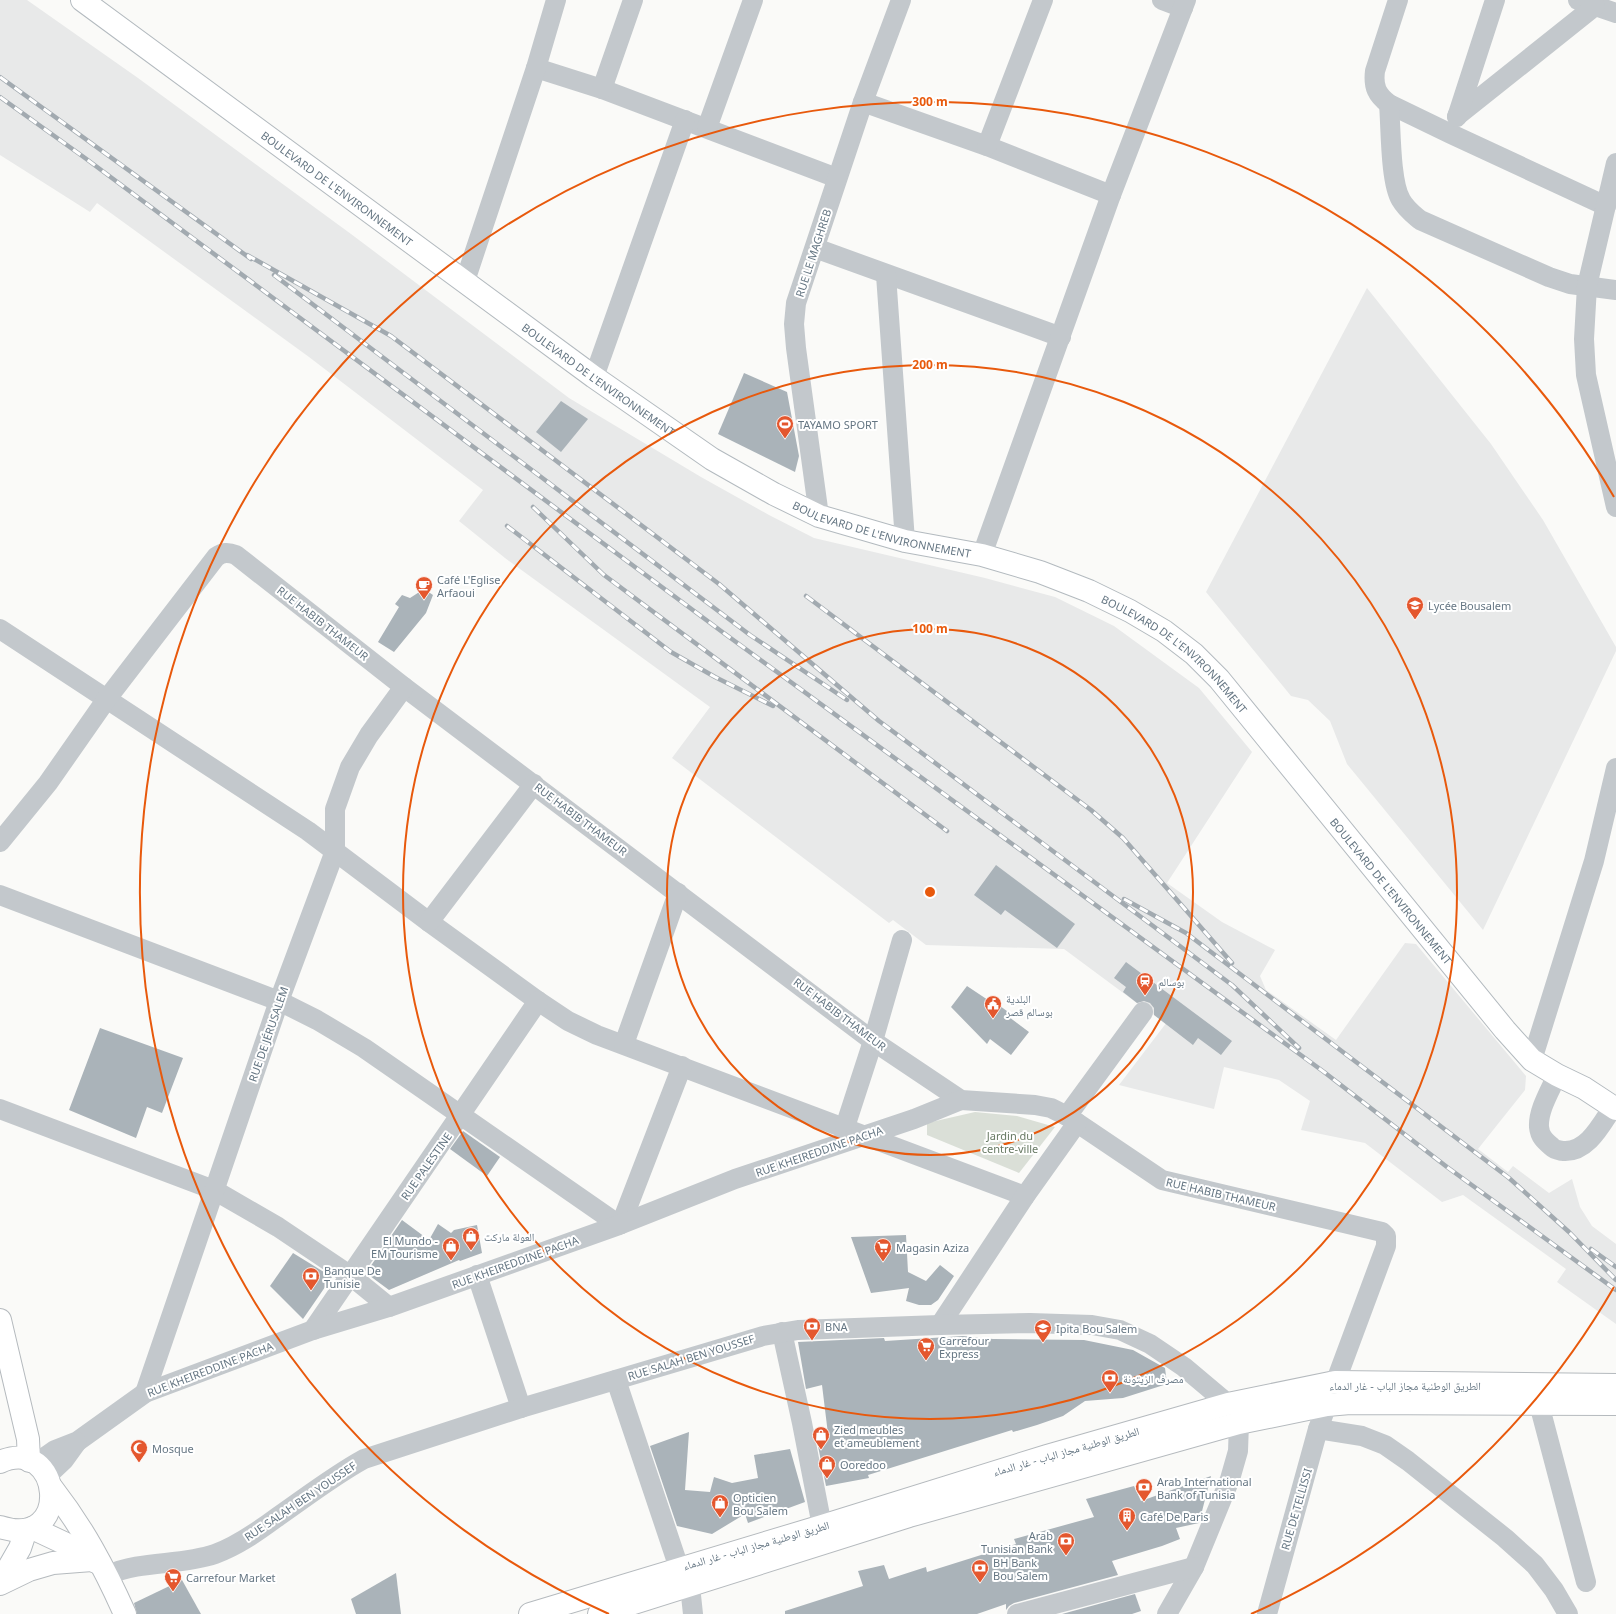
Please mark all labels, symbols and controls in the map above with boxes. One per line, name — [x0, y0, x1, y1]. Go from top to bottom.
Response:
text: 300 m — [912, 93, 948, 110]
street label: BOULEVARD DE L'ENVIRONNEMENT — [258, 127, 416, 249]
street label: RUE LE MAGHREB — [792, 207, 834, 299]
street label: BOULEVARD DE L'ENVIRONNEMENT — [519, 319, 678, 439]
text: 200 m — [912, 356, 948, 373]
sports icon: TAYAMO SPORT — [775, 414, 795, 439]
place label: TAYAMO SPORT — [798, 417, 878, 432]
street label: BOULEVARD DE L'ENVIRONNEMENT — [790, 497, 972, 560]
place label: Café L'Eglise Arfaoui — [437, 572, 500, 600]
cafe icon: Café L'Eglise Arfaoui — [414, 575, 434, 600]
street label: RUE HABIB THAMEUR — [274, 583, 372, 664]
street label: BOULEVARD DE L'ENVIRONNEMENT — [1099, 591, 1251, 716]
school or university icon: Lycée Bousalem — [1405, 595, 1425, 620]
place label: Lycée Bousalem — [1428, 598, 1511, 613]
text: 100 m — [912, 620, 948, 637]
street label: RUE HABIB THAMEUR — [532, 779, 630, 859]
street label: BOULEVARD DE L'ENVIRONNEMENT — [1327, 814, 1456, 967]
centre of rings — [923, 885, 937, 899]
station icon: بوسالم — [1135, 971, 1155, 996]
street label: RUE HABIB THAMEUR — [791, 974, 889, 1054]
place label: بوسالم — [1158, 974, 1184, 990]
street label: RUE DE JÉRUSALEM — [245, 984, 291, 1084]
place label: البلدية بوسالم قصر — [1005, 991, 1053, 1020]
public building icon: البلدية بوسالم قصر — [983, 994, 1003, 1019]
street label: RUE KHEIREDDINE PACHA — [753, 1122, 886, 1180]
park label: Jardin du centre-ville — [982, 1128, 1038, 1156]
street label: RUE PALESTINE — [397, 1129, 455, 1203]
street label: RUE HABIB THAMEUR — [1165, 1174, 1278, 1214]
shop icon: العولة ماركت — [461, 1226, 481, 1251]
place label: العولة ماركت — [484, 1229, 534, 1244]
street label: RUE KHEIREDDINE PACHA — [450, 1232, 581, 1292]
place label: El Mundo - EM Tourisme — [371, 1233, 438, 1261]
shop icon: El Mundo - EM Tourisme — [441, 1236, 461, 1261]
supermarket icon: Magasin Aziza — [873, 1237, 893, 1262]
place label: Magasin Aziza — [896, 1240, 969, 1255]
place label: Banque De Tunisie — [324, 1263, 381, 1291]
bank icon: Banque De Tunisie — [301, 1266, 321, 1291]
bank icon: BNA — [802, 1316, 822, 1341]
school or university icon: Ipita Bou Salem — [1033, 1318, 1053, 1343]
place label: BNA — [825, 1319, 849, 1334]
place label: Ipita Bou Salem — [1056, 1321, 1137, 1336]
street label: RUE SALAH BEN YOUSSEF — [626, 1330, 756, 1383]
place label: Carrefour Express — [939, 1333, 989, 1361]
supermarket icon: Carrefour Express — [916, 1336, 936, 1361]
street label: RUE KHEIREDDINE PACHA — [145, 1338, 276, 1400]
bank icon: مصرف الزيتونة — [1100, 1368, 1120, 1393]
place label: مصرف الزيتونة — [1123, 1371, 1183, 1386]
street label: الطريق الوطنية مجاز الباب - غار الدماء — [1329, 1378, 1481, 1393]
place label: Zied meubles et ameublement — [834, 1422, 920, 1450]
street label: الطريق الوطنية مجاز الباب - غار الدماء — [991, 1423, 1141, 1479]
shop icon: Zied meubles et ameublement — [811, 1425, 831, 1450]
mosque icon: Mosque — [129, 1438, 149, 1463]
place label: Mosque — [152, 1441, 194, 1456]
shop icon: Ooredoo — [817, 1454, 837, 1479]
place label: Ooredoo — [840, 1457, 886, 1472]
street label: RUE SALAH BEN YOUSSEF — [241, 1458, 359, 1544]
street label: RUE DE TELLISSI — [1277, 1466, 1315, 1552]
place label: Arab International Bank of Tunisia — [1157, 1474, 1252, 1502]
bank icon: Arab International Bank of Tunisia — [1134, 1477, 1154, 1502]
place label: Opticien Bou Salem — [733, 1490, 788, 1518]
shop icon: Opticien Bou Salem — [710, 1493, 730, 1518]
building icon: Café De Paris — [1117, 1506, 1137, 1531]
place label: Café De Paris — [1140, 1509, 1209, 1524]
street label: الطريق الوطنية مجاز الباب - غار الدماء — [681, 1517, 831, 1573]
place label: Arab Tunisian Bank — [981, 1528, 1053, 1556]
bank icon: Arab Tunisian Bank — [1056, 1531, 1076, 1556]
place label: BH Bank Bou Salem — [993, 1555, 1048, 1583]
bank icon: BH Bank Bou Salem — [970, 1558, 990, 1583]
supermarket icon: Carrefour Market — [163, 1567, 183, 1592]
place label: Carrefour Market — [186, 1570, 276, 1585]

